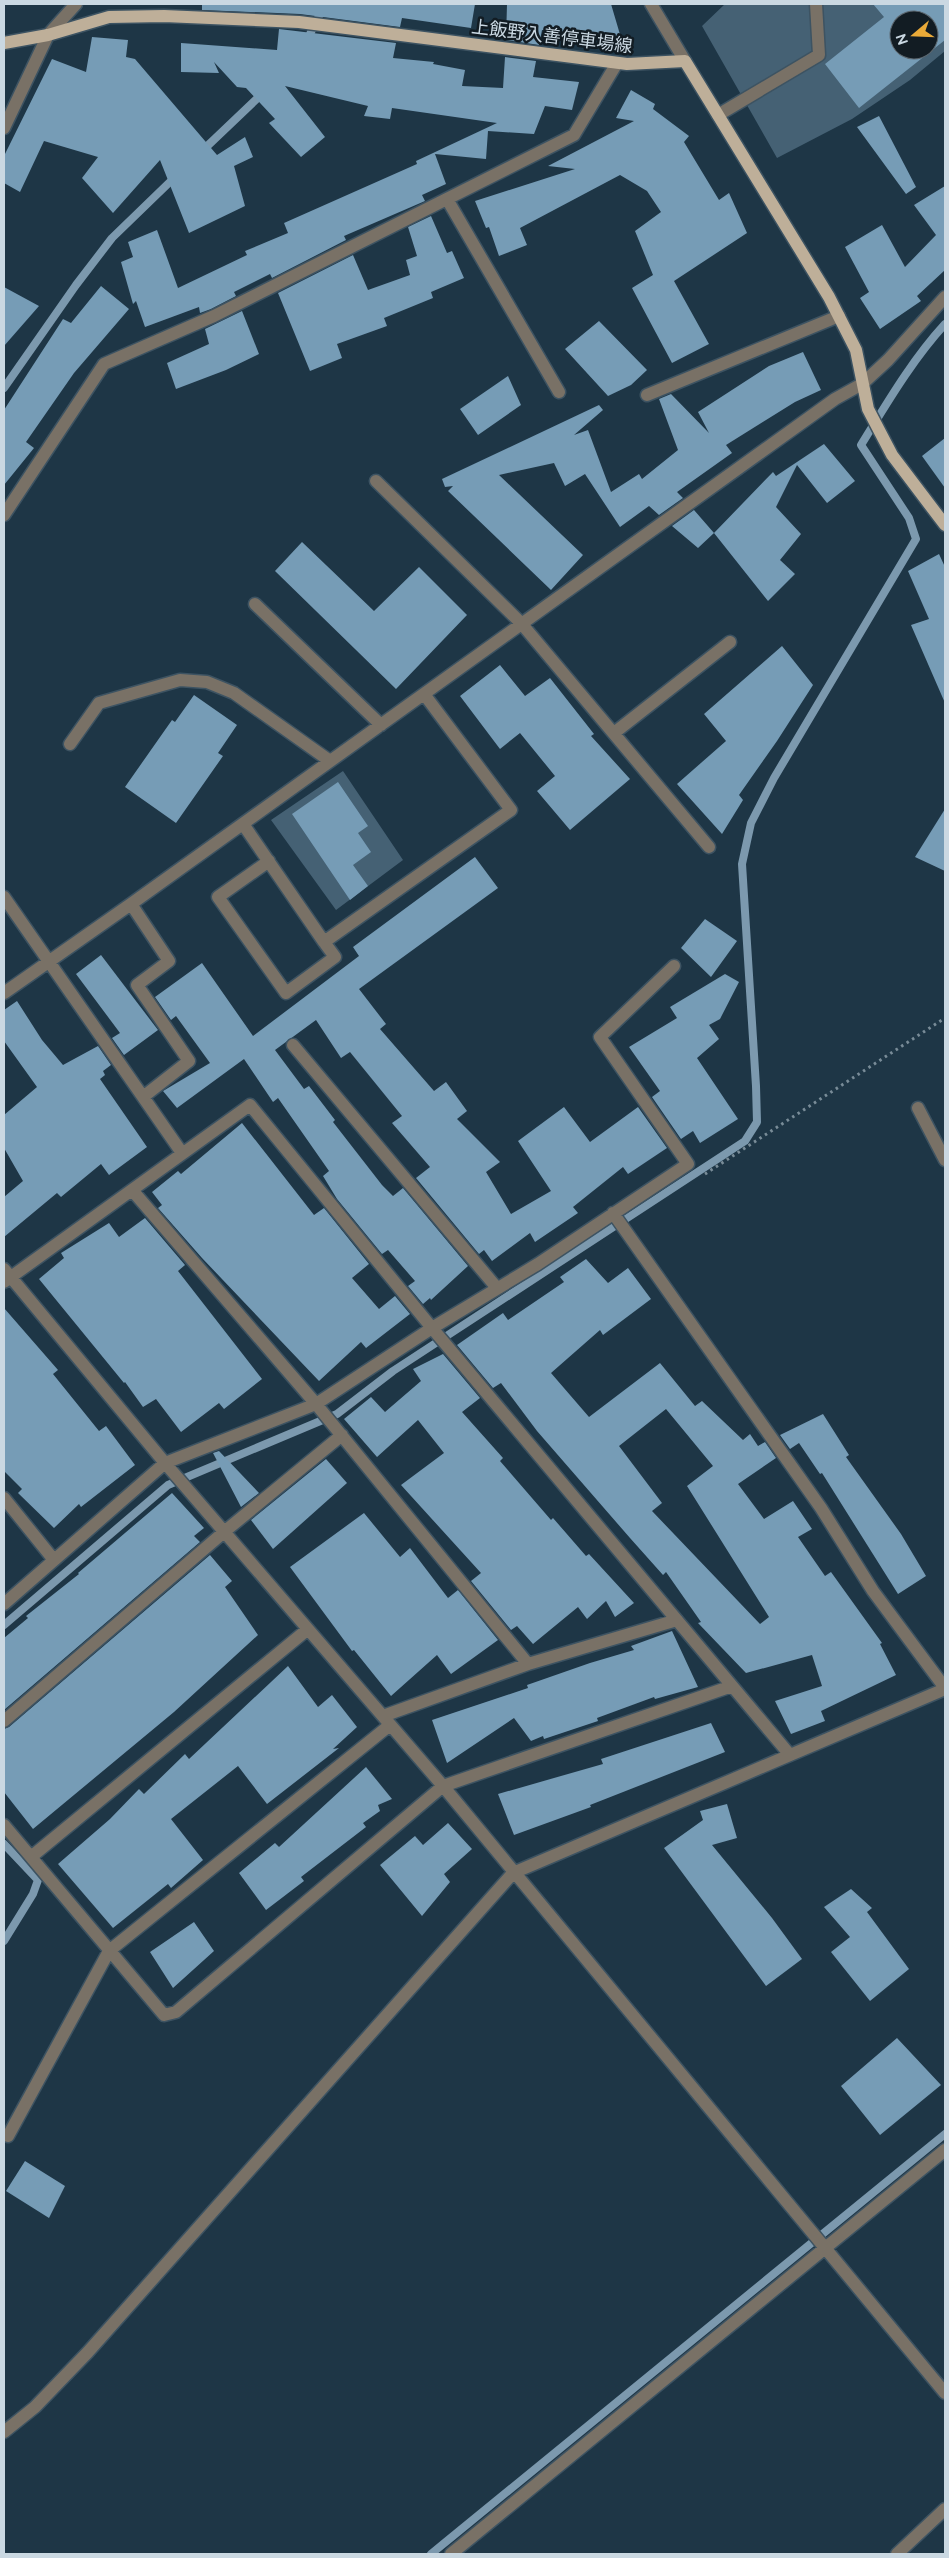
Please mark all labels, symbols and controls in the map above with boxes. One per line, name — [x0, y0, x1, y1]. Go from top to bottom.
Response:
north arrow — [889, 10, 939, 60]
street label: 上飯野入善停車場線 — [470, 16, 634, 56]
text: N — [892, 32, 911, 47]

